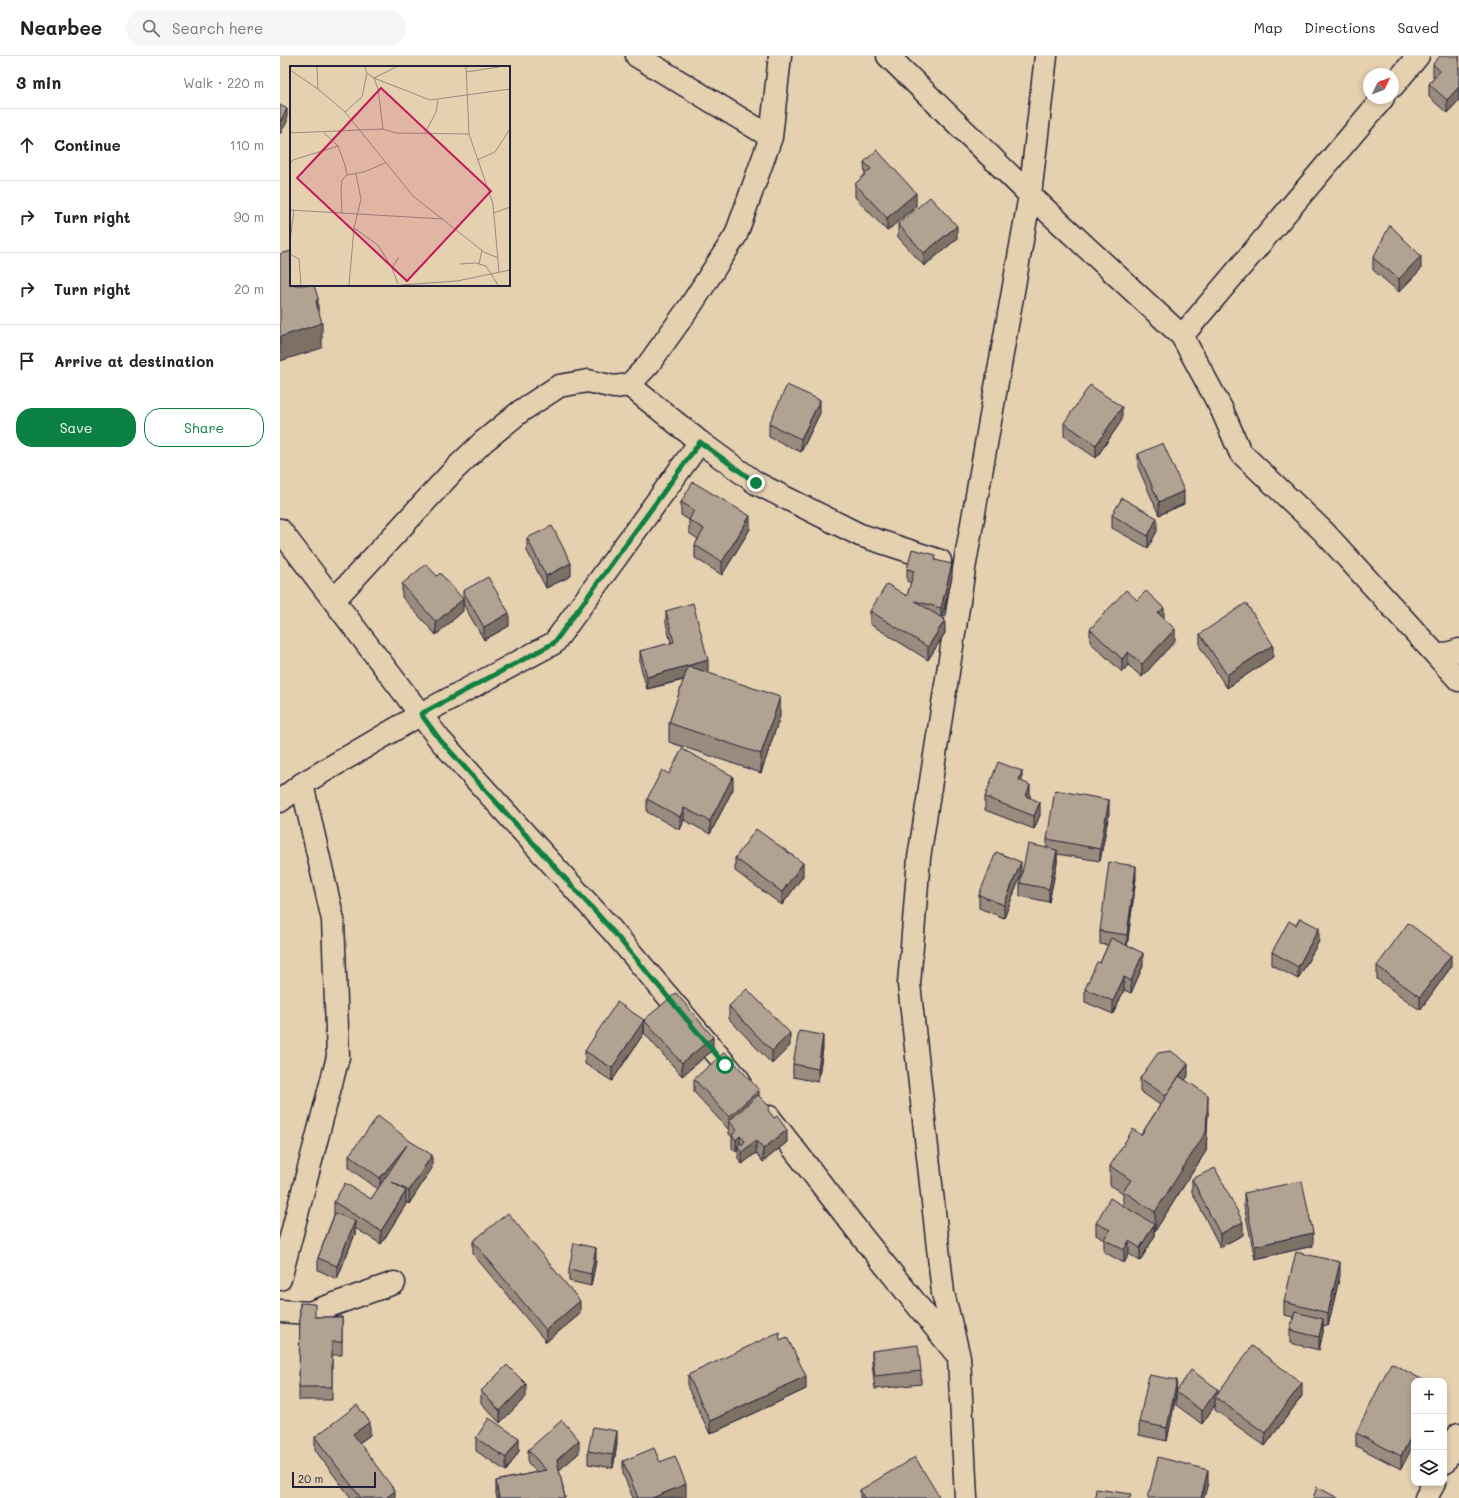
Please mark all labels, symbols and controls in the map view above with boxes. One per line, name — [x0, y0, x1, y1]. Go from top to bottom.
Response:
search box — [126, 10, 406, 46]
text: Nearbee — [20, 15, 102, 40]
icon: search — [140, 17, 162, 39]
text: Search here — [172, 18, 263, 38]
text: Map — [1254, 18, 1282, 37]
text: Directions — [1304, 18, 1375, 37]
text: Saved — [1397, 18, 1439, 37]
inset map — [290, 66, 510, 286]
north arrow — [1363, 68, 1399, 104]
text: 3 min — [16, 71, 61, 93]
text: Walk · 220 m — [183, 74, 264, 91]
icon: ahead — [16, 134, 38, 156]
text: Continue — [54, 135, 121, 155]
text: 110 m — [230, 136, 264, 153]
icon: right — [16, 206, 38, 228]
text: Turn right — [54, 207, 131, 227]
text: 90 m — [234, 208, 264, 225]
icon: right — [16, 278, 38, 300]
text: Turn right — [54, 279, 131, 299]
text: 20 m — [234, 280, 264, 297]
icon: arrive — [16, 350, 38, 372]
text: Arrive at destination — [54, 351, 214, 371]
button: Save — [16, 408, 136, 447]
button: Share — [144, 408, 264, 447]
route end — [747, 474, 765, 492]
route start — [716, 1056, 734, 1074]
map controls — [1411, 1378, 1447, 1486]
button: + — [1411, 1378, 1447, 1414]
button: − — [1411, 1414, 1447, 1450]
button: layers — [1411, 1450, 1447, 1486]
scale bar — [292, 1470, 376, 1489]
text: 20 m — [298, 1471, 323, 1486]

